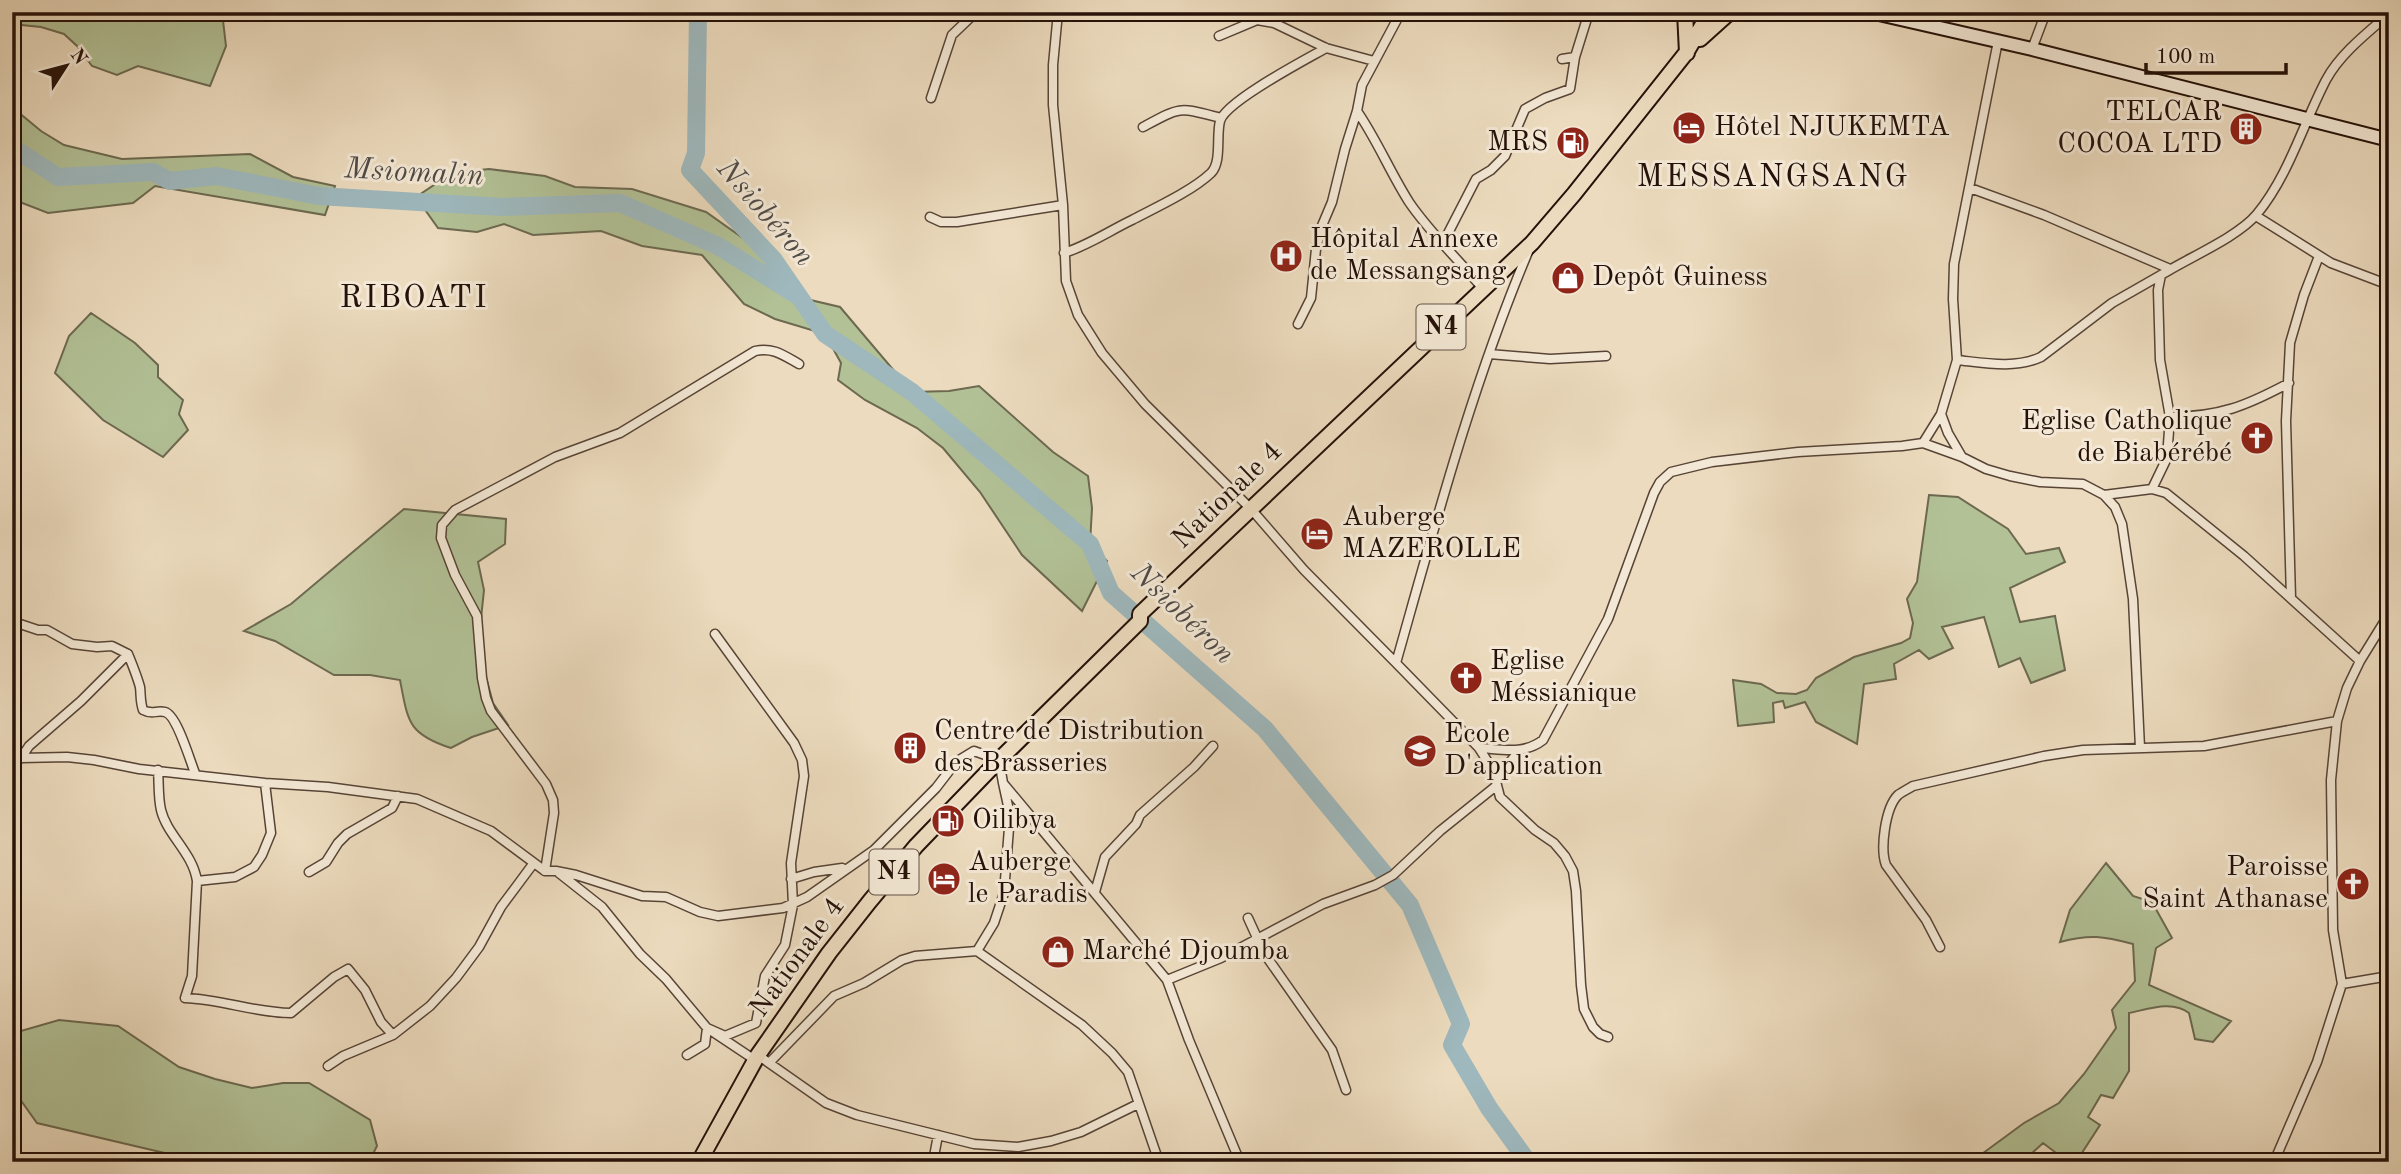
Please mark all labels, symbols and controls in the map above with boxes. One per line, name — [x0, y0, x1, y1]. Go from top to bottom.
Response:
north arrow — [32, 32, 102, 102]
scale bar — [2146, 32, 2286, 76]
text: N — [66, 46, 90, 69]
text: 100 m — [2156, 47, 2215, 68]
place label: TELCAR COCOA LTD — [2057, 99, 2222, 159]
hotel icon: Hôtel NJUKEMTA — [1670, 109, 1708, 147]
building icon: TELCAR COCOA LTD — [2227, 110, 2265, 148]
place label: Hôtel NJUKEMTA — [1714, 114, 1950, 142]
fuel station icon: MRS — [1554, 124, 1592, 162]
place label: MRS — [1487, 129, 1548, 157]
water label: Nsiobéron — [710, 153, 819, 272]
water label: Msiomalin — [343, 154, 484, 192]
district label: MESSANGSANG — [1636, 162, 1910, 194]
place label: Hôpital Annexe de Messangsang — [1310, 226, 1506, 286]
hospital icon: Hôpital Annexe de Messangsang — [1267, 237, 1305, 275]
shop icon: Depôt Guiness — [1549, 259, 1587, 297]
place label: Depôt Guiness — [1592, 264, 1768, 292]
district label: RIBOATI — [339, 283, 489, 315]
road number: N4 — [1416, 304, 1466, 350]
place label: Eglise Catholique de Biabérébé — [2021, 408, 2232, 468]
church icon: Eglise Catholique de Biabérébé — [2238, 419, 2276, 457]
street label: Nationale 4 — [1168, 437, 1288, 555]
place label: Auberge MAZEROLLE — [1342, 504, 1521, 564]
hotel icon: Auberge MAZEROLLE — [1298, 515, 1336, 553]
water label: Nsiobéron — [1124, 557, 1239, 670]
place label: Eglise Méssianique — [1490, 648, 1637, 708]
church icon: Eglise Méssianique — [1447, 659, 1485, 697]
place label: Centre de Distribution des Brasseries — [934, 718, 1204, 778]
place label: Ecole D'application — [1444, 721, 1603, 781]
building icon: Centre de Distribution des Brasseries — [891, 729, 929, 767]
school or university icon: Ecole D'application — [1401, 732, 1439, 770]
fuel station icon: Oilibya — [929, 802, 967, 840]
place label: Oilibya — [972, 807, 1057, 835]
place label: Auberge le Paradis — [968, 849, 1088, 909]
road number: N4 — [870, 850, 918, 894]
place label: Paroisse Saint Athanase — [2142, 854, 2328, 914]
hotel icon: Auberge le Paradis — [925, 860, 963, 898]
church icon: Paroisse Saint Athanase — [2334, 865, 2372, 903]
street label: Nationale 4 — [745, 893, 851, 1023]
shop icon: Marché Djoumba — [1039, 933, 1077, 971]
place label: Marché Djoumba — [1082, 938, 1289, 966]

